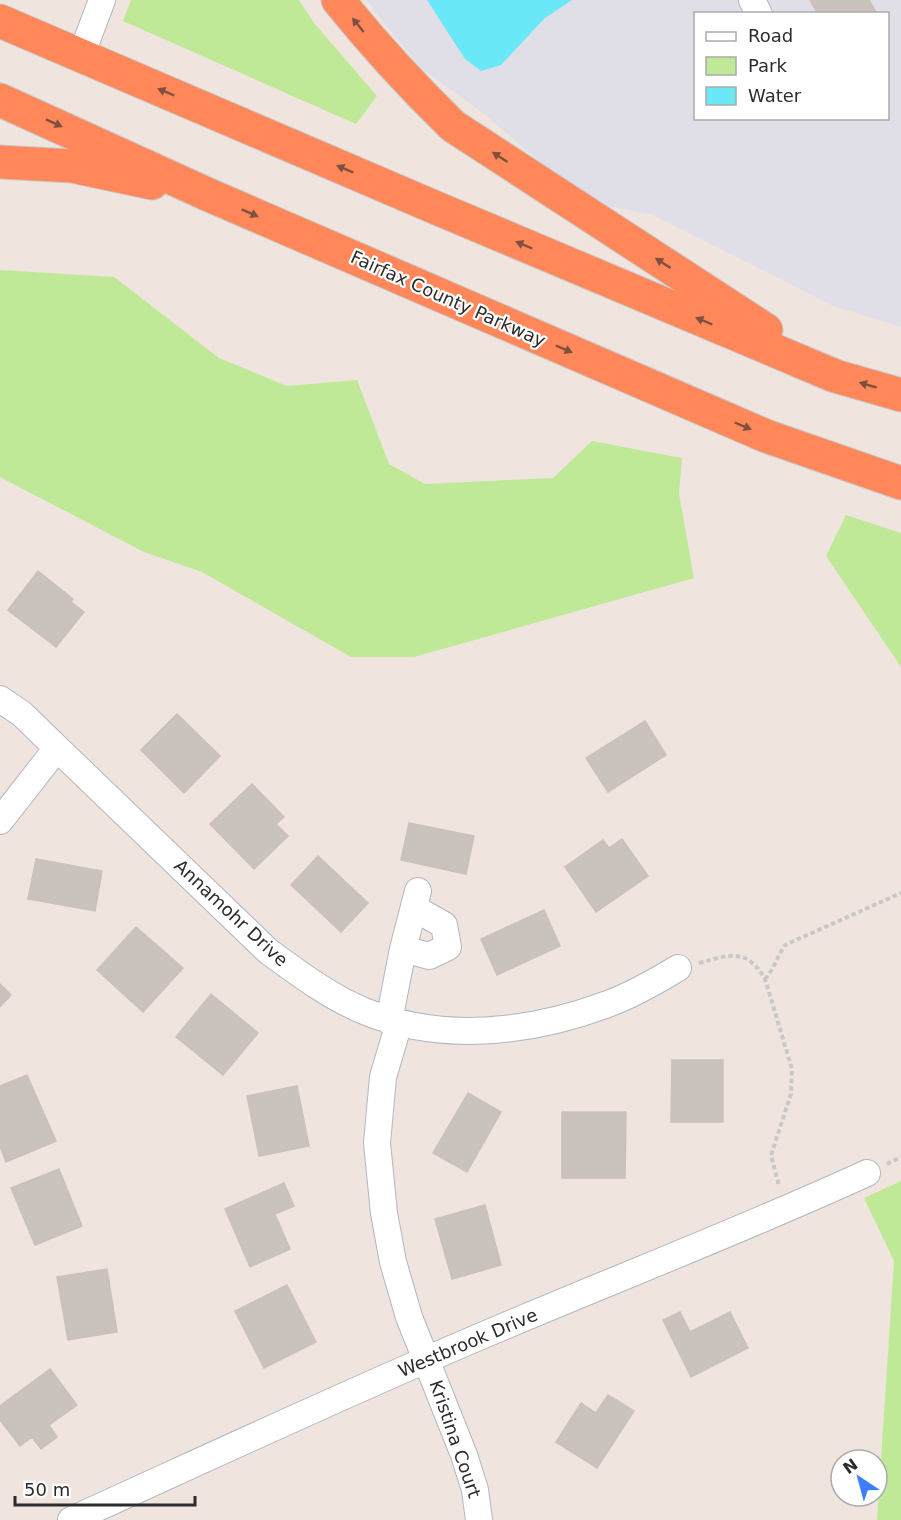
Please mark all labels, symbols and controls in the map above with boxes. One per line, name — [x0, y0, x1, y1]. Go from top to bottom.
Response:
legend — [694, 12, 889, 120]
one-way arrow — [352, 18, 365, 33]
text: Road — [748, 25, 793, 46]
text: Park — [748, 55, 787, 76]
text: Water — [748, 85, 802, 106]
one-way arrow — [156, 87, 174, 97]
one-way arrow — [45, 118, 63, 128]
one-way arrow — [492, 151, 508, 162]
one-way arrow — [335, 164, 353, 174]
one-way arrow — [242, 208, 260, 218]
one-way arrow — [515, 240, 533, 249]
street label: Fairfax County Parkway — [348, 246, 549, 351]
one-way arrow — [655, 258, 672, 269]
one-way arrow — [695, 316, 713, 325]
one-way arrow — [555, 344, 573, 354]
one-way arrow — [859, 380, 877, 389]
one-way arrow — [734, 422, 752, 431]
street label: Annamohr Drive — [170, 855, 292, 971]
street label: Westbrook Drive — [395, 1304, 540, 1381]
street label: Kristina Court — [425, 1377, 485, 1501]
north arrow — [829, 1448, 889, 1508]
text: N — [839, 1455, 861, 1478]
scale bar — [15, 1469, 195, 1507]
text: 50 m — [24, 1479, 70, 1500]

